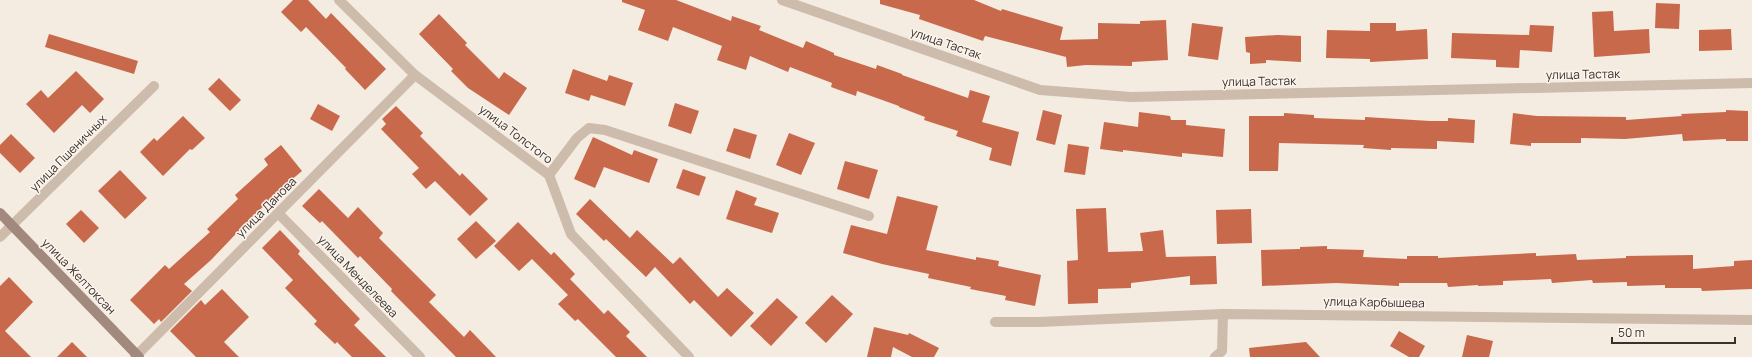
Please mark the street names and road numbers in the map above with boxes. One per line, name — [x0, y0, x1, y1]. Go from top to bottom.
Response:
street label: улица Тастак — [908, 23, 985, 63]
street label: улица Тастак — [1546, 65, 1621, 83]
street label: улица Тастак — [1222, 72, 1297, 90]
street label: улица Толстого — [476, 101, 556, 167]
street label: улица Пшеничных — [26, 110, 111, 195]
street label: улица Данова — [232, 173, 300, 241]
street label: улица Менделеева — [314, 231, 402, 321]
street label: улица Желтоксан — [38, 234, 120, 318]
street label: улица Карбышева — [1323, 293, 1425, 311]

